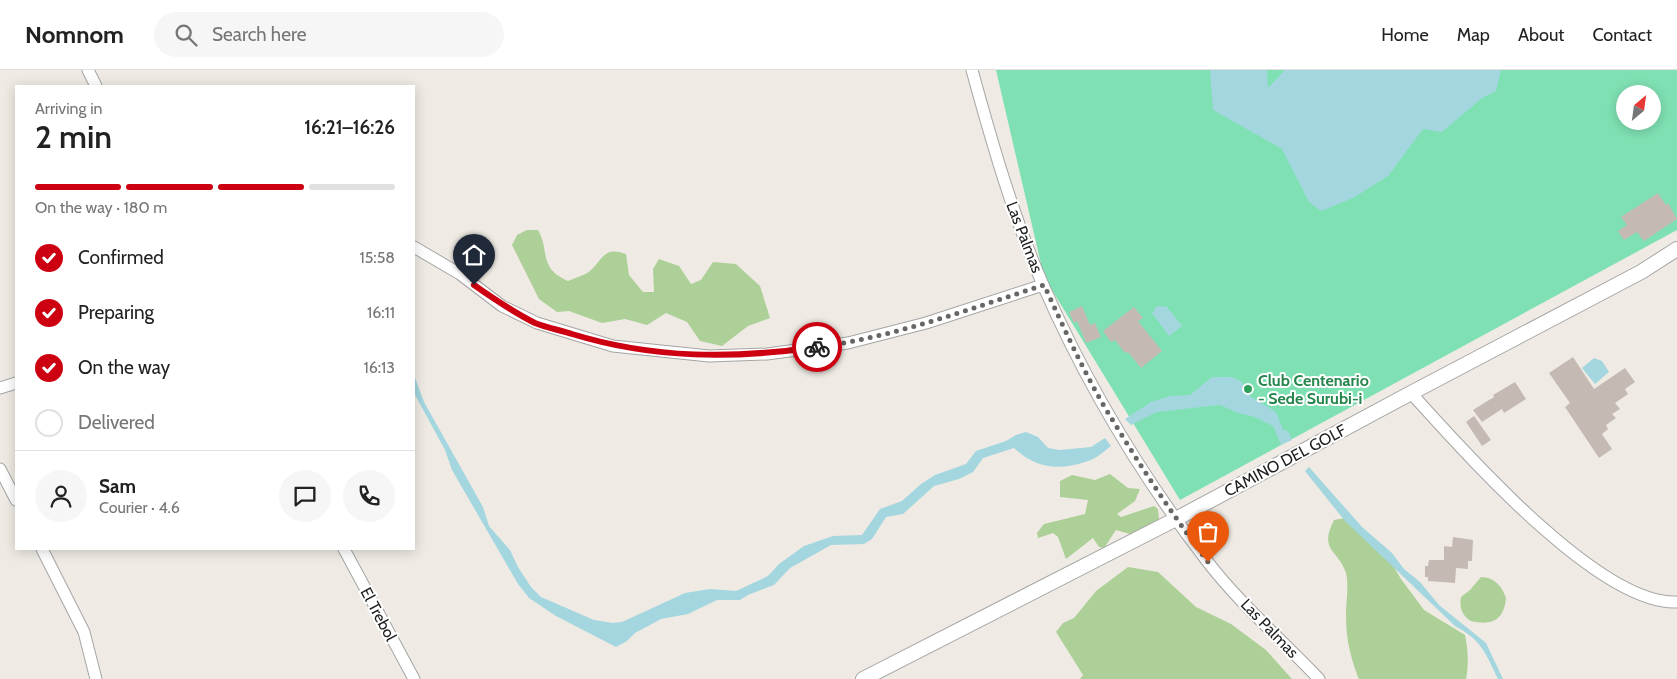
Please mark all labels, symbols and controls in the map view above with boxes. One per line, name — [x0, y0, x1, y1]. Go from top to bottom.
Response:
search box — [154, 12, 504, 57]
text: Nomnom — [25, 20, 124, 49]
icon: search — [172, 21, 200, 49]
text: Search here — [212, 23, 306, 46]
text: Home — [1381, 24, 1429, 46]
text: Map — [1457, 24, 1490, 46]
text: About — [1518, 24, 1564, 46]
text: Contact — [1592, 24, 1652, 46]
north arrow — [1616, 85, 1661, 130]
map controls — [1616, 85, 1661, 130]
text: Arriving in — [35, 99, 102, 118]
text: 16:21–16:26 — [304, 116, 395, 139]
text: 2 min — [35, 117, 112, 156]
text: On the way · 180 m — [35, 198, 167, 217]
street label: Las Palmas — [1002, 199, 1047, 276]
pin — [453, 234, 495, 285]
icon: home — [460, 241, 488, 269]
icon: check — [35, 244, 63, 272]
text: Confirmed — [78, 246, 164, 269]
text: 15:58 — [359, 248, 395, 267]
icon: check — [35, 299, 63, 327]
text: Preparing — [78, 301, 154, 324]
text: 16:11 — [367, 303, 395, 322]
courier — [792, 322, 842, 372]
icon: bike — [803, 333, 831, 361]
icon: check — [35, 354, 63, 382]
text: On the way — [78, 356, 170, 379]
text: 16:13 — [363, 358, 395, 377]
place label: Club Centenario - Sede Surubi-i — [1258, 371, 1369, 408]
marker: Club Centenario - Sede Surubi-i — [1242, 383, 1254, 395]
text: Delivered — [78, 411, 155, 434]
street label: CAMINO DEL GOLF — [1221, 420, 1350, 501]
button: person — [35, 470, 87, 522]
button: chat — [279, 470, 331, 522]
button: phone — [343, 470, 395, 522]
text: Sam — [99, 475, 136, 498]
text: Courier · 4.6 — [99, 498, 180, 517]
pin — [1187, 511, 1229, 562]
icon: bag — [1194, 518, 1222, 546]
street label: El Trebol — [357, 584, 401, 644]
street label: Las Palmas — [1237, 595, 1303, 662]

